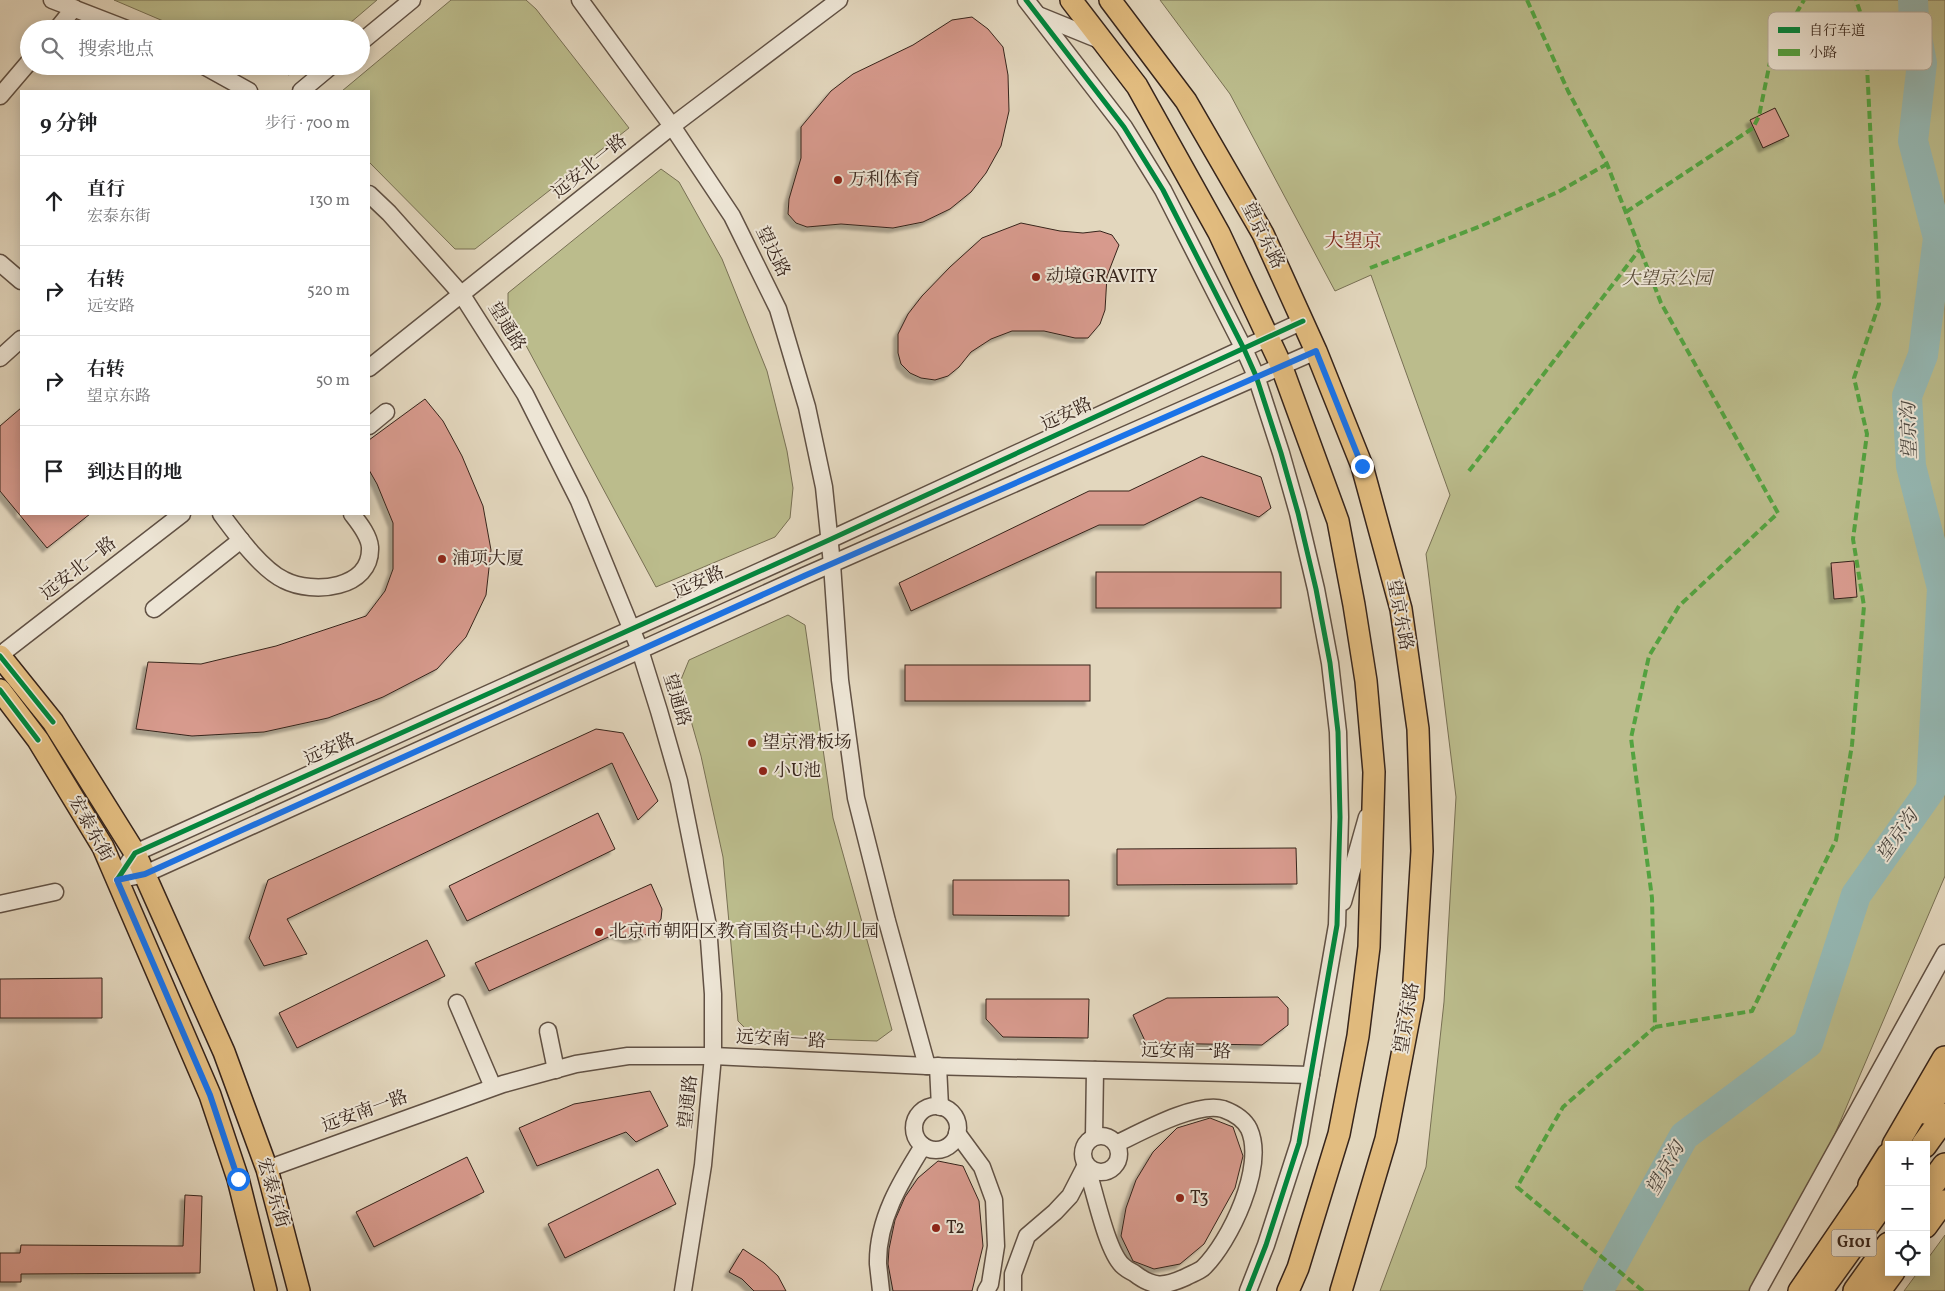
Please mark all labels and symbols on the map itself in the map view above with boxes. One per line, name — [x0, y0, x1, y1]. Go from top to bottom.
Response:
legend — [1768, 12, 1932, 70]
text: 自行车道 — [1809, 22, 1865, 41]
text: 小路 — [1809, 44, 1837, 63]
street label: 远安北一路 — [547, 129, 633, 205]
place label: 万利体育 — [848, 168, 920, 193]
marker: 万利体育 — [832, 174, 844, 186]
street label: 望京东路 — [1235, 198, 1289, 274]
street label: 望达路 — [749, 222, 795, 282]
district label: 大望京 — [1324, 229, 1382, 255]
place label: 动境GRAVITY — [1046, 265, 1158, 290]
park label: 大望京公园 — [1622, 267, 1715, 292]
marker: 动境GRAVITY — [1030, 271, 1042, 283]
street label: 望通路 — [481, 297, 531, 357]
street label: 远安路 — [1037, 392, 1097, 438]
water label: 望京沟 — [1896, 399, 1924, 460]
route end — [1351, 455, 1374, 478]
street label: 远安北一路 — [36, 531, 122, 607]
place label: 浦项大厦 — [452, 547, 524, 572]
marker: 浦项大厦 — [436, 553, 448, 565]
street label: 远安路 — [669, 561, 729, 605]
street label: 望京东路 — [1380, 577, 1418, 653]
street label: 望通路 — [656, 671, 696, 729]
street label: 远安路 — [300, 728, 360, 772]
place label: 望京滑板场 — [762, 731, 852, 756]
marker: 望京滑板场 — [746, 737, 758, 749]
place label: 小U池 — [773, 759, 821, 784]
marker: 小U池 — [757, 765, 769, 777]
street label: 宏泰东街 — [62, 791, 118, 867]
water label: 望京沟 — [1871, 803, 1927, 867]
place label: 北京市朝阳区教育国资中心幼儿园 — [609, 920, 879, 945]
marker: 北京市朝阳区教育国资中心幼儿园 — [593, 926, 605, 938]
street label: 望京东路 — [1390, 980, 1426, 1056]
street label: 远安南一路 — [735, 1025, 827, 1055]
street label: 远安南一路 — [1141, 1039, 1231, 1065]
street label: 望通路 — [674, 1074, 704, 1130]
street label: 远安南一路 — [318, 1085, 412, 1139]
water label: 望京沟 — [1641, 1135, 1693, 1200]
street label: 宏泰东街 — [250, 1155, 294, 1231]
route start — [227, 1168, 250, 1191]
place label: T3 — [1190, 1186, 1209, 1211]
marker: T3 — [1174, 1192, 1186, 1204]
place label: T2 — [946, 1216, 965, 1241]
marker: T2 — [930, 1222, 942, 1234]
road number: G101 — [1832, 1230, 1876, 1256]

